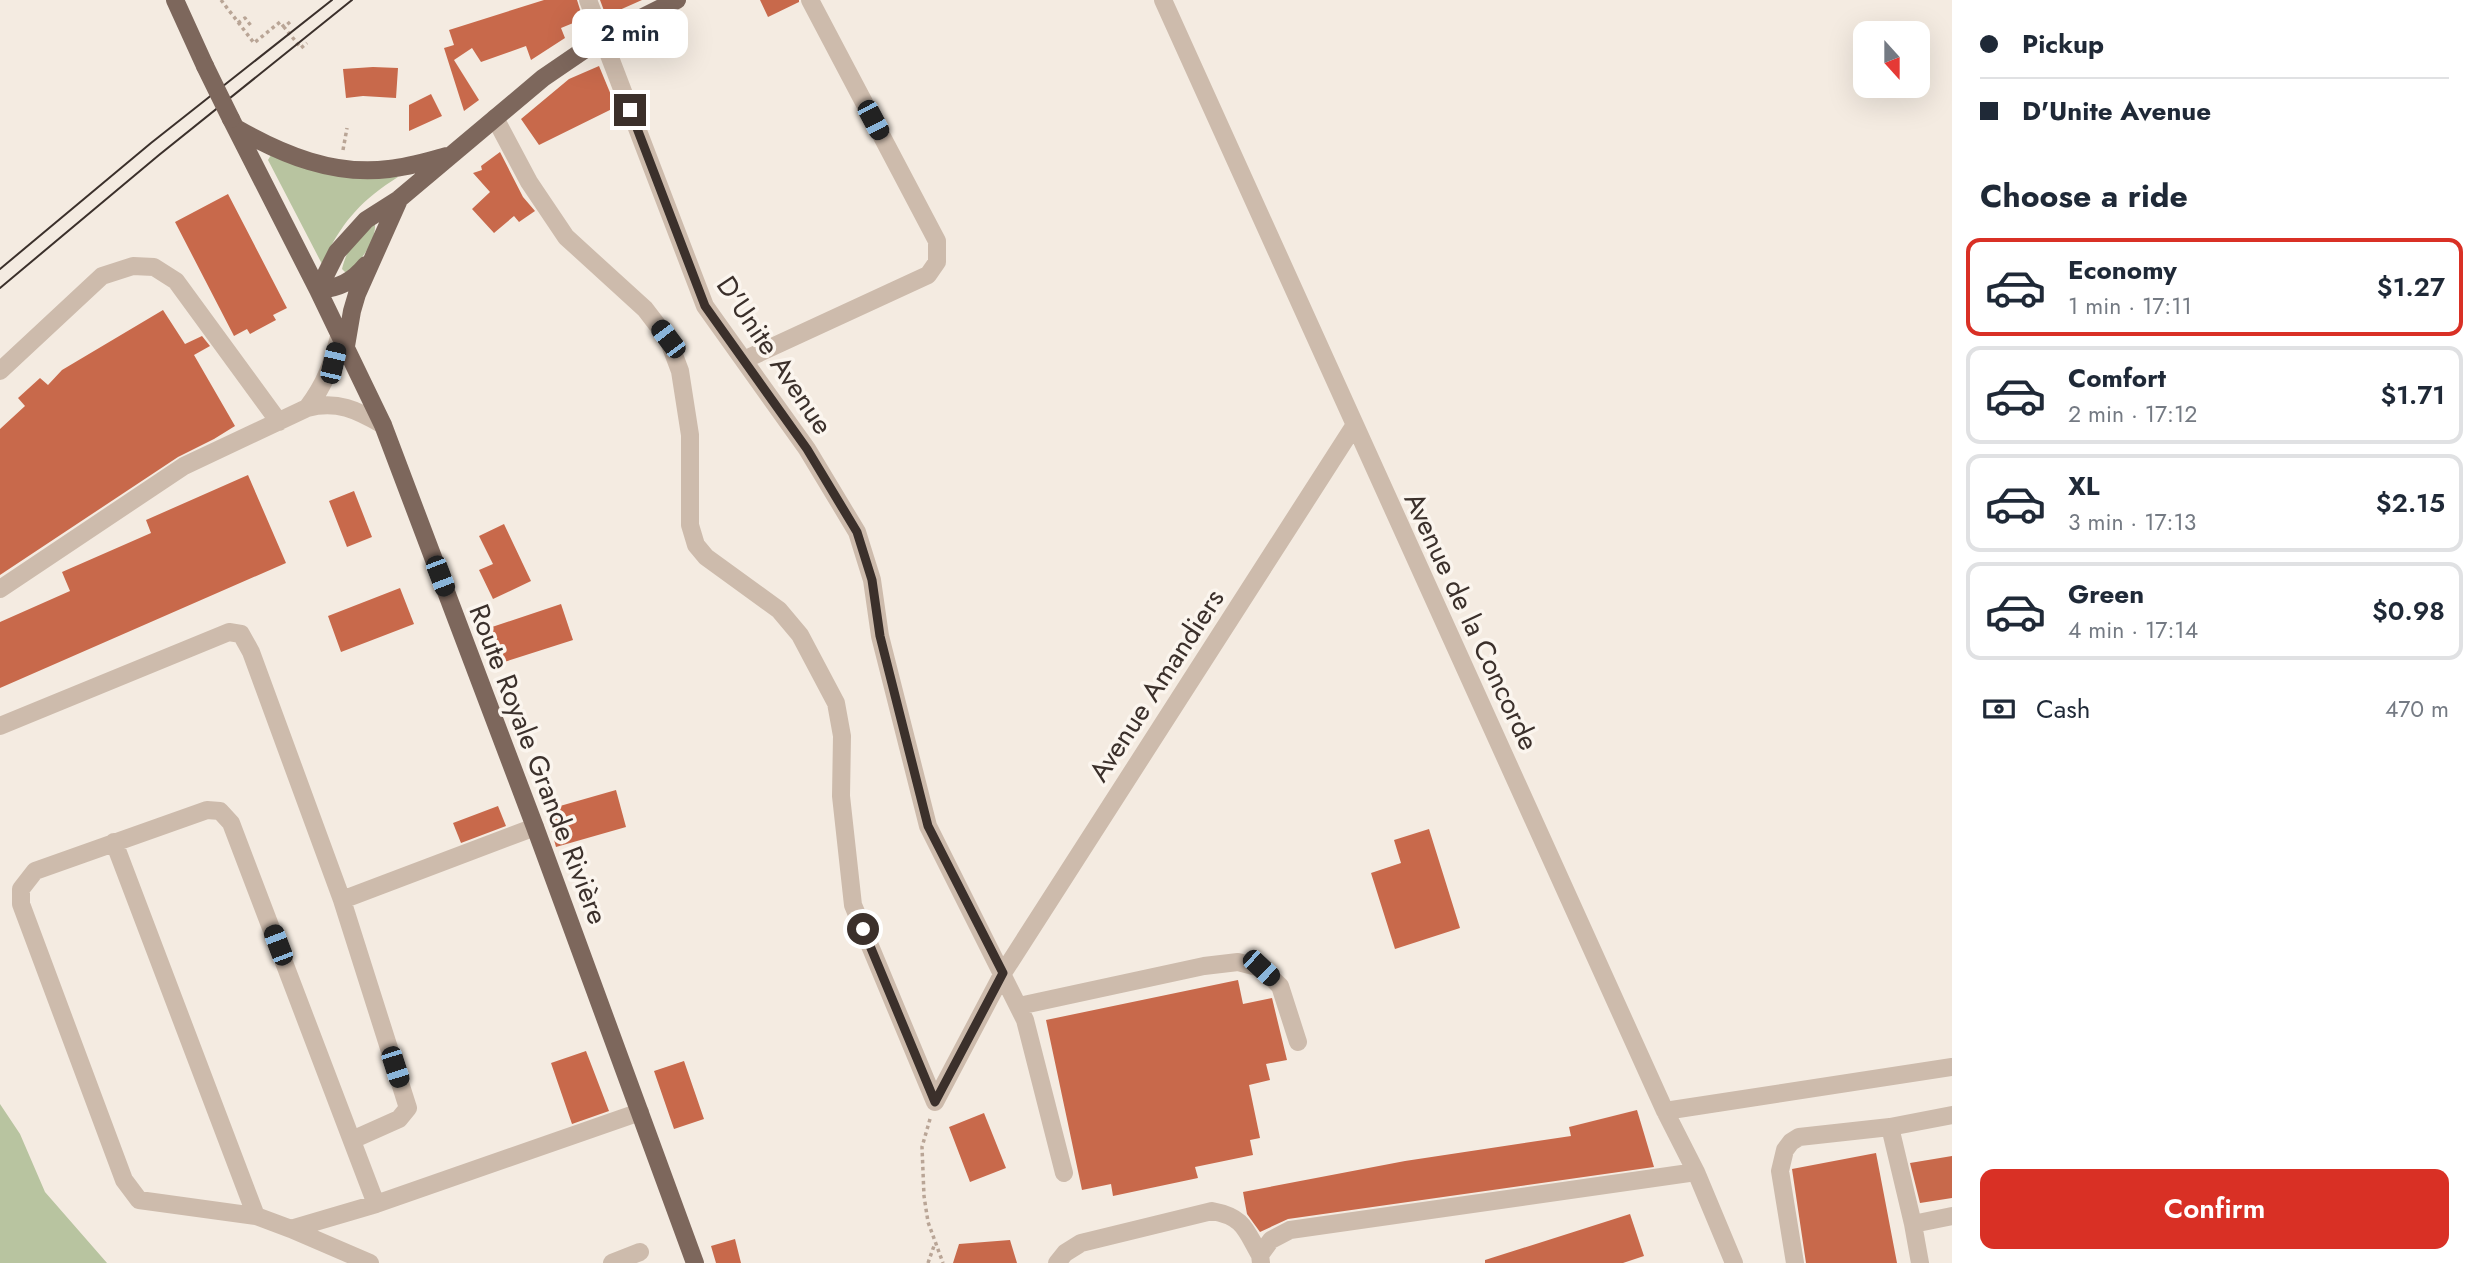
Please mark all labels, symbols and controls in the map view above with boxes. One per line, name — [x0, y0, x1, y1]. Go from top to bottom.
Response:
callout: 2 min — [572, 8, 688, 57]
text: 2 min — [600, 16, 660, 50]
north arrow — [1853, 21, 1930, 98]
map controls — [1853, 21, 1930, 98]
text: Pickup — [2022, 25, 2104, 63]
text: D'Unite Avenue — [2022, 92, 2211, 130]
route end — [614, 94, 646, 126]
car — [854, 97, 893, 143]
text: Choose a ride — [1980, 173, 2188, 219]
text: Economy — [2068, 251, 2177, 289]
icon: car — [1984, 256, 2047, 319]
street label: D'Unite Avenue — [706, 268, 843, 443]
text: $1.27 — [2377, 268, 2445, 306]
text: 1 min · 17:11 — [2068, 289, 2192, 323]
car — [647, 316, 690, 362]
car — [319, 340, 348, 386]
text: Comfort — [2068, 359, 2166, 397]
icon: car — [1984, 364, 2047, 427]
text: $1.71 — [2380, 376, 2445, 414]
text: 2 min · 17:12 — [2068, 397, 2197, 431]
text: XL — [2068, 467, 2100, 505]
icon: car — [1984, 472, 2047, 535]
text: $2.15 — [2376, 484, 2445, 522]
street label: Avenue de la Concorde — [1394, 485, 1549, 757]
text: 3 min · 17:13 — [2068, 505, 2196, 539]
car — [423, 553, 458, 599]
text: Green — [2068, 575, 2144, 613]
icon: car — [1984, 580, 2047, 643]
street label: Avenue Amandiers — [1079, 581, 1234, 790]
text: $0.98 — [2372, 592, 2445, 630]
street label: Route Royale Grande Rivière — [459, 598, 619, 930]
text: 4 min · 17:14 — [2068, 613, 2198, 647]
icon: cash — [1980, 690, 2018, 728]
text: Cash — [2036, 690, 2090, 728]
text: 470 m — [2385, 692, 2449, 726]
route start — [847, 913, 879, 945]
car — [261, 922, 296, 968]
car — [1239, 946, 1284, 990]
car — [379, 1044, 412, 1090]
button: Confirm — [1980, 1169, 2449, 1249]

